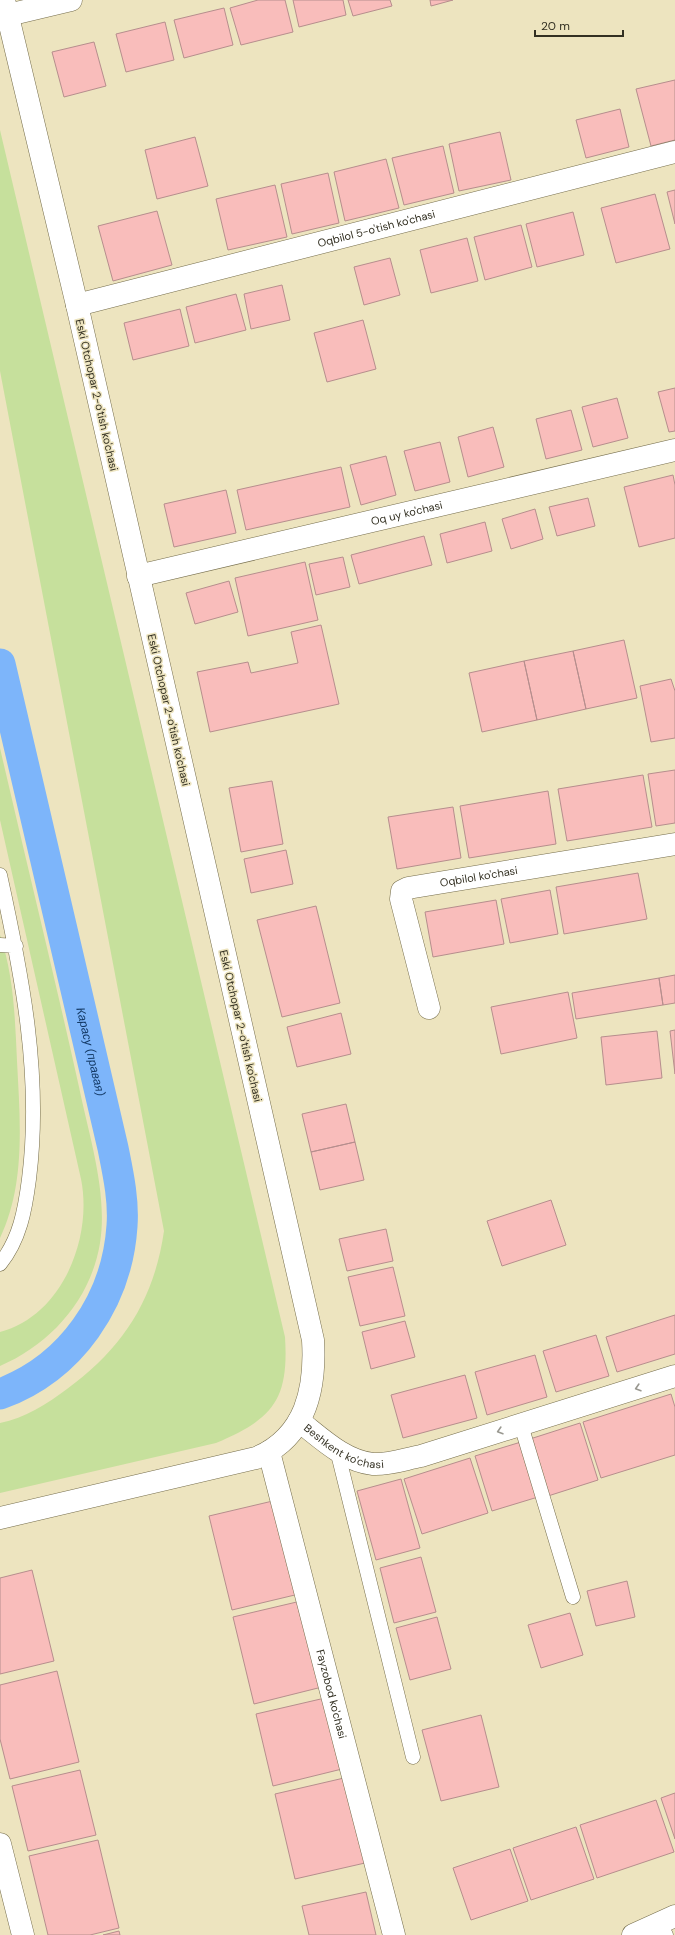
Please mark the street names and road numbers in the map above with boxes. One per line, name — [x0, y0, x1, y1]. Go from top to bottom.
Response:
street label: Oqbilol 5-o'tish ko'chasi — [316, 207, 437, 250]
street label: Eski Otchopar 2-o'tish ko'chasi — [73, 318, 121, 472]
street label: Oq uy ko'chasi — [370, 498, 444, 528]
street label: Eski Otchopar 2-o'tish ko'chasi — [145, 633, 193, 787]
street label: Oqbilol ko'chasi — [439, 863, 519, 890]
street label: Eski Otchopar 2-o'tish ko'chasi — [217, 949, 265, 1103]
street label: Beshkent ko'chasi — [301, 1421, 384, 1471]
street label: Fayzobod ko'chasi — [313, 1648, 350, 1740]

